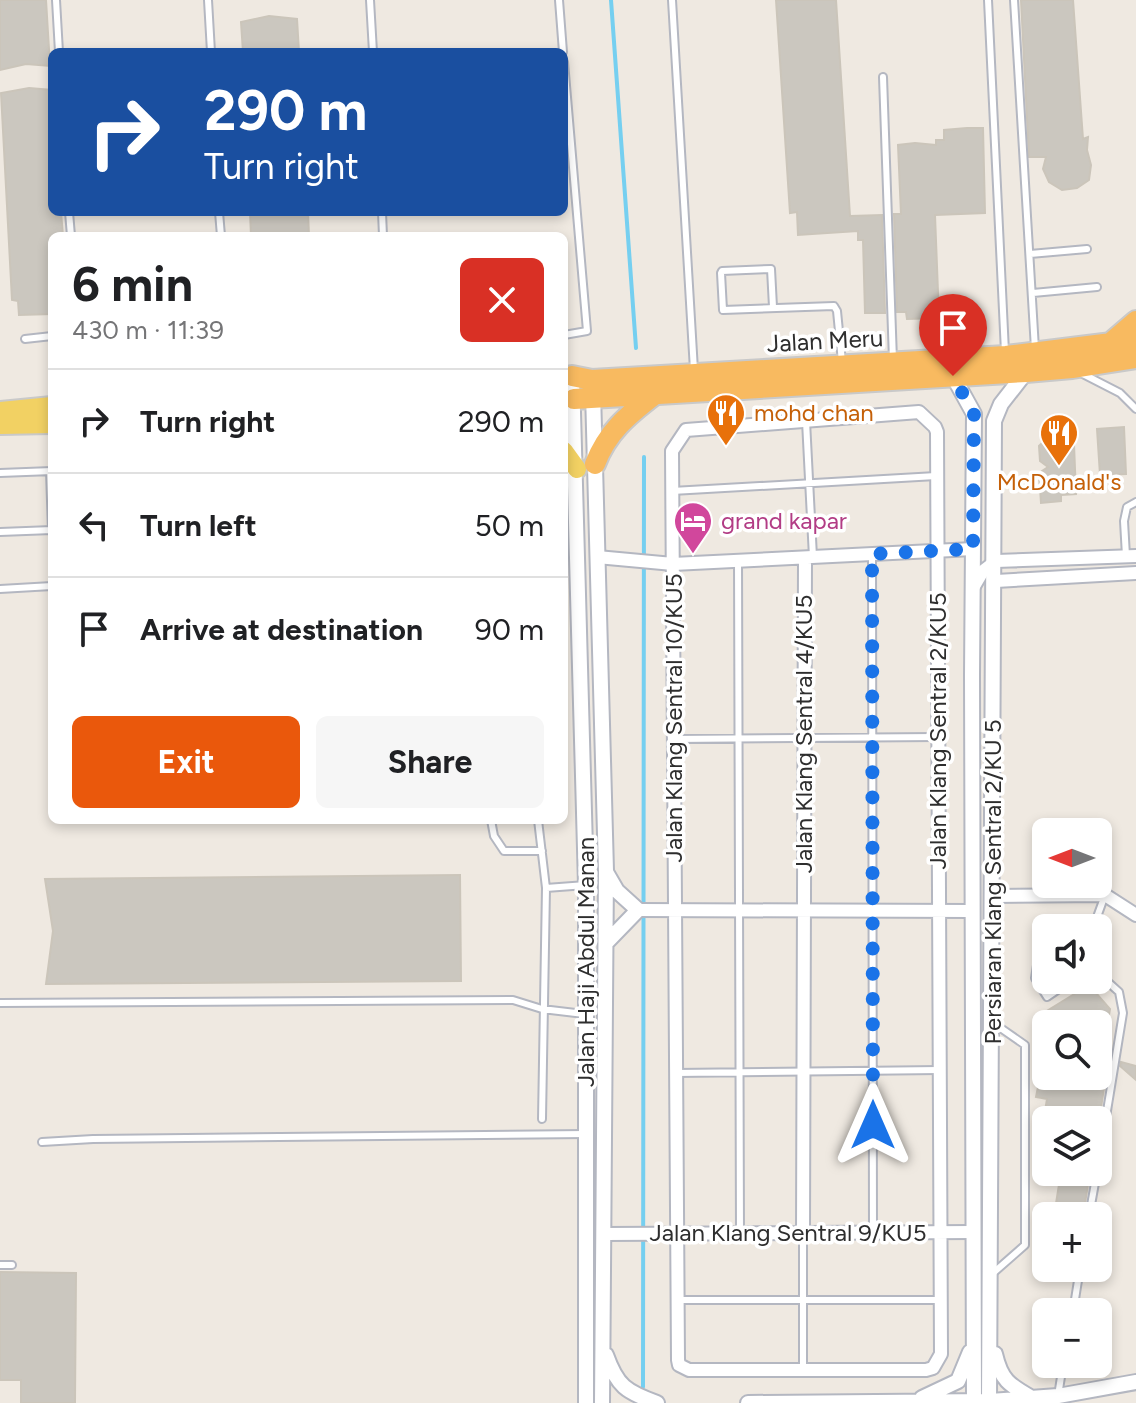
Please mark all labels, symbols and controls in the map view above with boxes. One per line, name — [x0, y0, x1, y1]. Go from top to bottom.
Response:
text: 290 m — [204, 77, 367, 144]
icon: right — [72, 80, 176, 184]
text: Turn right — [204, 145, 359, 188]
text: 6 min — [72, 255, 193, 313]
button: close — [460, 258, 544, 342]
pin — [919, 294, 987, 376]
icon: arrive — [931, 306, 975, 350]
text: 430 m · 11:39 — [72, 314, 224, 346]
street label: Jalan Meru — [766, 323, 884, 358]
restaurant icon: mohd chan — [705, 392, 747, 447]
place label: mohd chan — [754, 398, 874, 427]
icon: right — [72, 399, 116, 443]
text: Turn right — [140, 403, 275, 440]
text: 290 m — [458, 403, 544, 440]
restaurant icon: McDonald's — [1038, 412, 1080, 467]
place label: McDonald's — [997, 467, 1121, 496]
hotel icon: grand kapar — [672, 500, 714, 555]
icon: left — [72, 503, 116, 547]
place label: grand kapar — [721, 506, 847, 535]
text: Turn left — [140, 507, 257, 544]
text: 50 m — [475, 507, 544, 544]
street label: Jalan Klang Sentral 10/KU5 — [659, 574, 688, 862]
street label: Jalan Klang Sentral 2/KU5 — [923, 592, 952, 870]
street label: Jalan Klang Sentral 4/KU5 — [789, 595, 818, 873]
icon: arrive — [72, 607, 116, 651]
text: Arrive at destination — [140, 611, 423, 648]
text: 90 m — [475, 611, 544, 648]
button: Exit — [72, 716, 300, 808]
button: Share — [316, 716, 544, 808]
street label: Persiaran Klang Sentral 2/KU 5 — [978, 719, 1007, 1045]
north arrow — [1032, 818, 1112, 898]
map controls — [1032, 818, 1112, 1378]
street label: Jalan Haji Abdul Manan — [571, 837, 600, 1087]
button: sound — [1032, 914, 1112, 994]
button: search — [1032, 1010, 1112, 1090]
position arrow — [831, 1083, 915, 1167]
button: layers — [1032, 1106, 1112, 1186]
button: + — [1032, 1202, 1112, 1282]
street label: Jalan Klang Sentral 9/KU5 — [649, 1218, 927, 1247]
button: − — [1032, 1298, 1112, 1378]

